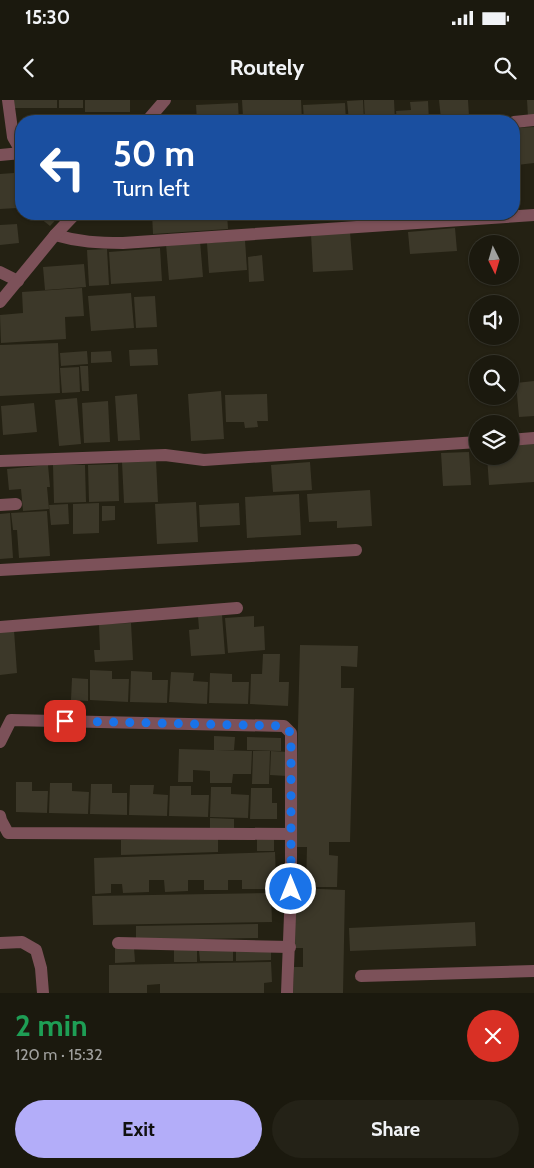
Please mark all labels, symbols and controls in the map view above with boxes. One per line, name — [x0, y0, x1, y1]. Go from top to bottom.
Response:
text: 15:30 — [25, 6, 70, 29]
icon: back — [15, 54, 43, 82]
text: Routely — [230, 54, 304, 81]
icon: search — [491, 54, 519, 82]
text: 50 m — [113, 132, 195, 175]
icon: left — [30, 135, 95, 200]
text: Turn left — [113, 175, 190, 202]
north arrow — [469, 235, 519, 285]
map controls — [469, 235, 519, 465]
button: sound — [469, 295, 519, 345]
button: search — [469, 355, 519, 405]
button: layers — [469, 415, 519, 465]
pin — [44, 700, 86, 742]
icon: arrive — [51, 707, 79, 735]
position arrow — [264, 862, 316, 914]
text: 2 min — [15, 1007, 87, 1044]
button: close — [467, 1010, 519, 1062]
text: 120 m · 15:32 — [15, 1045, 103, 1064]
button: Exit — [15, 1100, 262, 1158]
button: Share — [272, 1100, 519, 1158]

